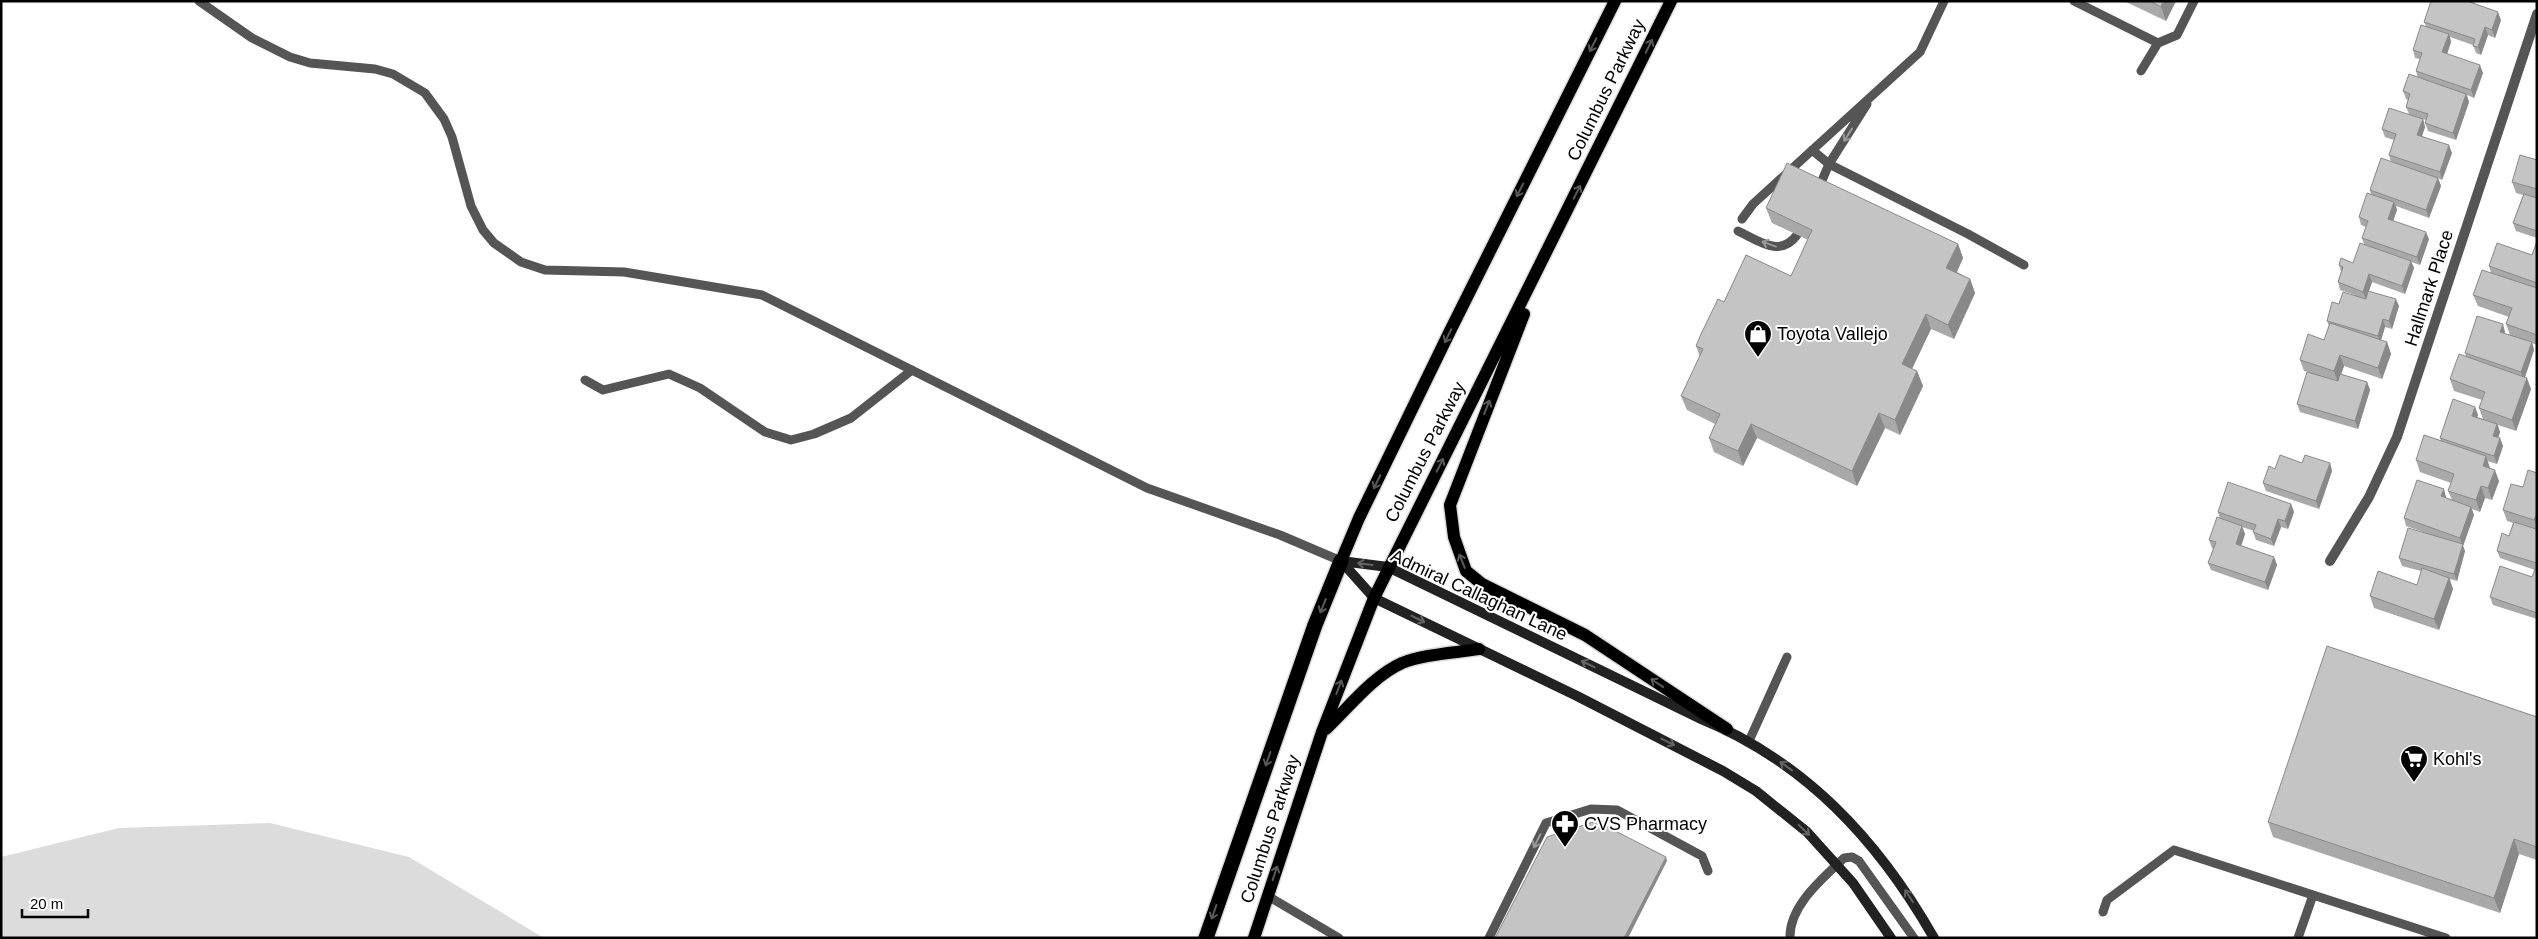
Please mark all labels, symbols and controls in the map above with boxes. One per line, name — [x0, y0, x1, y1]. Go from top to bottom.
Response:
street label: Columbus Parkway — [1563, 16, 1649, 164]
one-way arrow — [1588, 37, 1597, 52]
one-way arrow — [1645, 39, 1654, 54]
one-way arrow — [1842, 127, 1852, 141]
one-way arrow — [1515, 182, 1525, 197]
one-way arrow — [1572, 184, 1582, 199]
street label: Hallmark Place — [2401, 227, 2457, 349]
one-way arrow — [1762, 239, 1777, 248]
shop icon: Toyota Vallejo — [1743, 319, 1773, 358]
place label: Toyota Vallejo — [1777, 324, 1888, 344]
one-way arrow — [1443, 328, 1452, 343]
street label: Columbus Parkway — [1381, 378, 1469, 526]
one-way arrow — [1482, 400, 1492, 415]
one-way arrow — [1436, 458, 1445, 473]
one-way arrow — [1371, 474, 1381, 489]
street label: Admiral Callaghan Lane — [1388, 545, 1570, 645]
one-way arrow — [1457, 554, 1466, 570]
one-way arrow — [1357, 559, 1373, 569]
one-way arrow — [1317, 598, 1327, 613]
one-way arrow — [1410, 615, 1425, 625]
one-way arrow — [1580, 659, 1595, 669]
one-way arrow — [1650, 678, 1664, 688]
one-way arrow — [1335, 679, 1344, 695]
one-way arrow — [1660, 737, 1675, 747]
supermarket icon: Kohl's — [2399, 744, 2429, 783]
place label: Kohl's — [2433, 749, 2481, 769]
one-way arrow — [1263, 751, 1272, 766]
street label: Columbus Parkway — [1237, 752, 1303, 906]
one-way arrow — [1779, 761, 1793, 771]
pharmacy icon: CVS Pharmacy — [1550, 809, 1580, 848]
place label: CVS Pharmacy — [1584, 814, 1707, 834]
one-way arrow — [1797, 824, 1810, 836]
one-way arrow — [1532, 833, 1541, 848]
one-way arrow — [1271, 866, 1281, 882]
scale bar — [22, 886, 89, 918]
one-way arrow — [1903, 889, 1914, 903]
text: 20 m — [30, 895, 63, 912]
one-way arrow — [1209, 904, 1218, 920]

